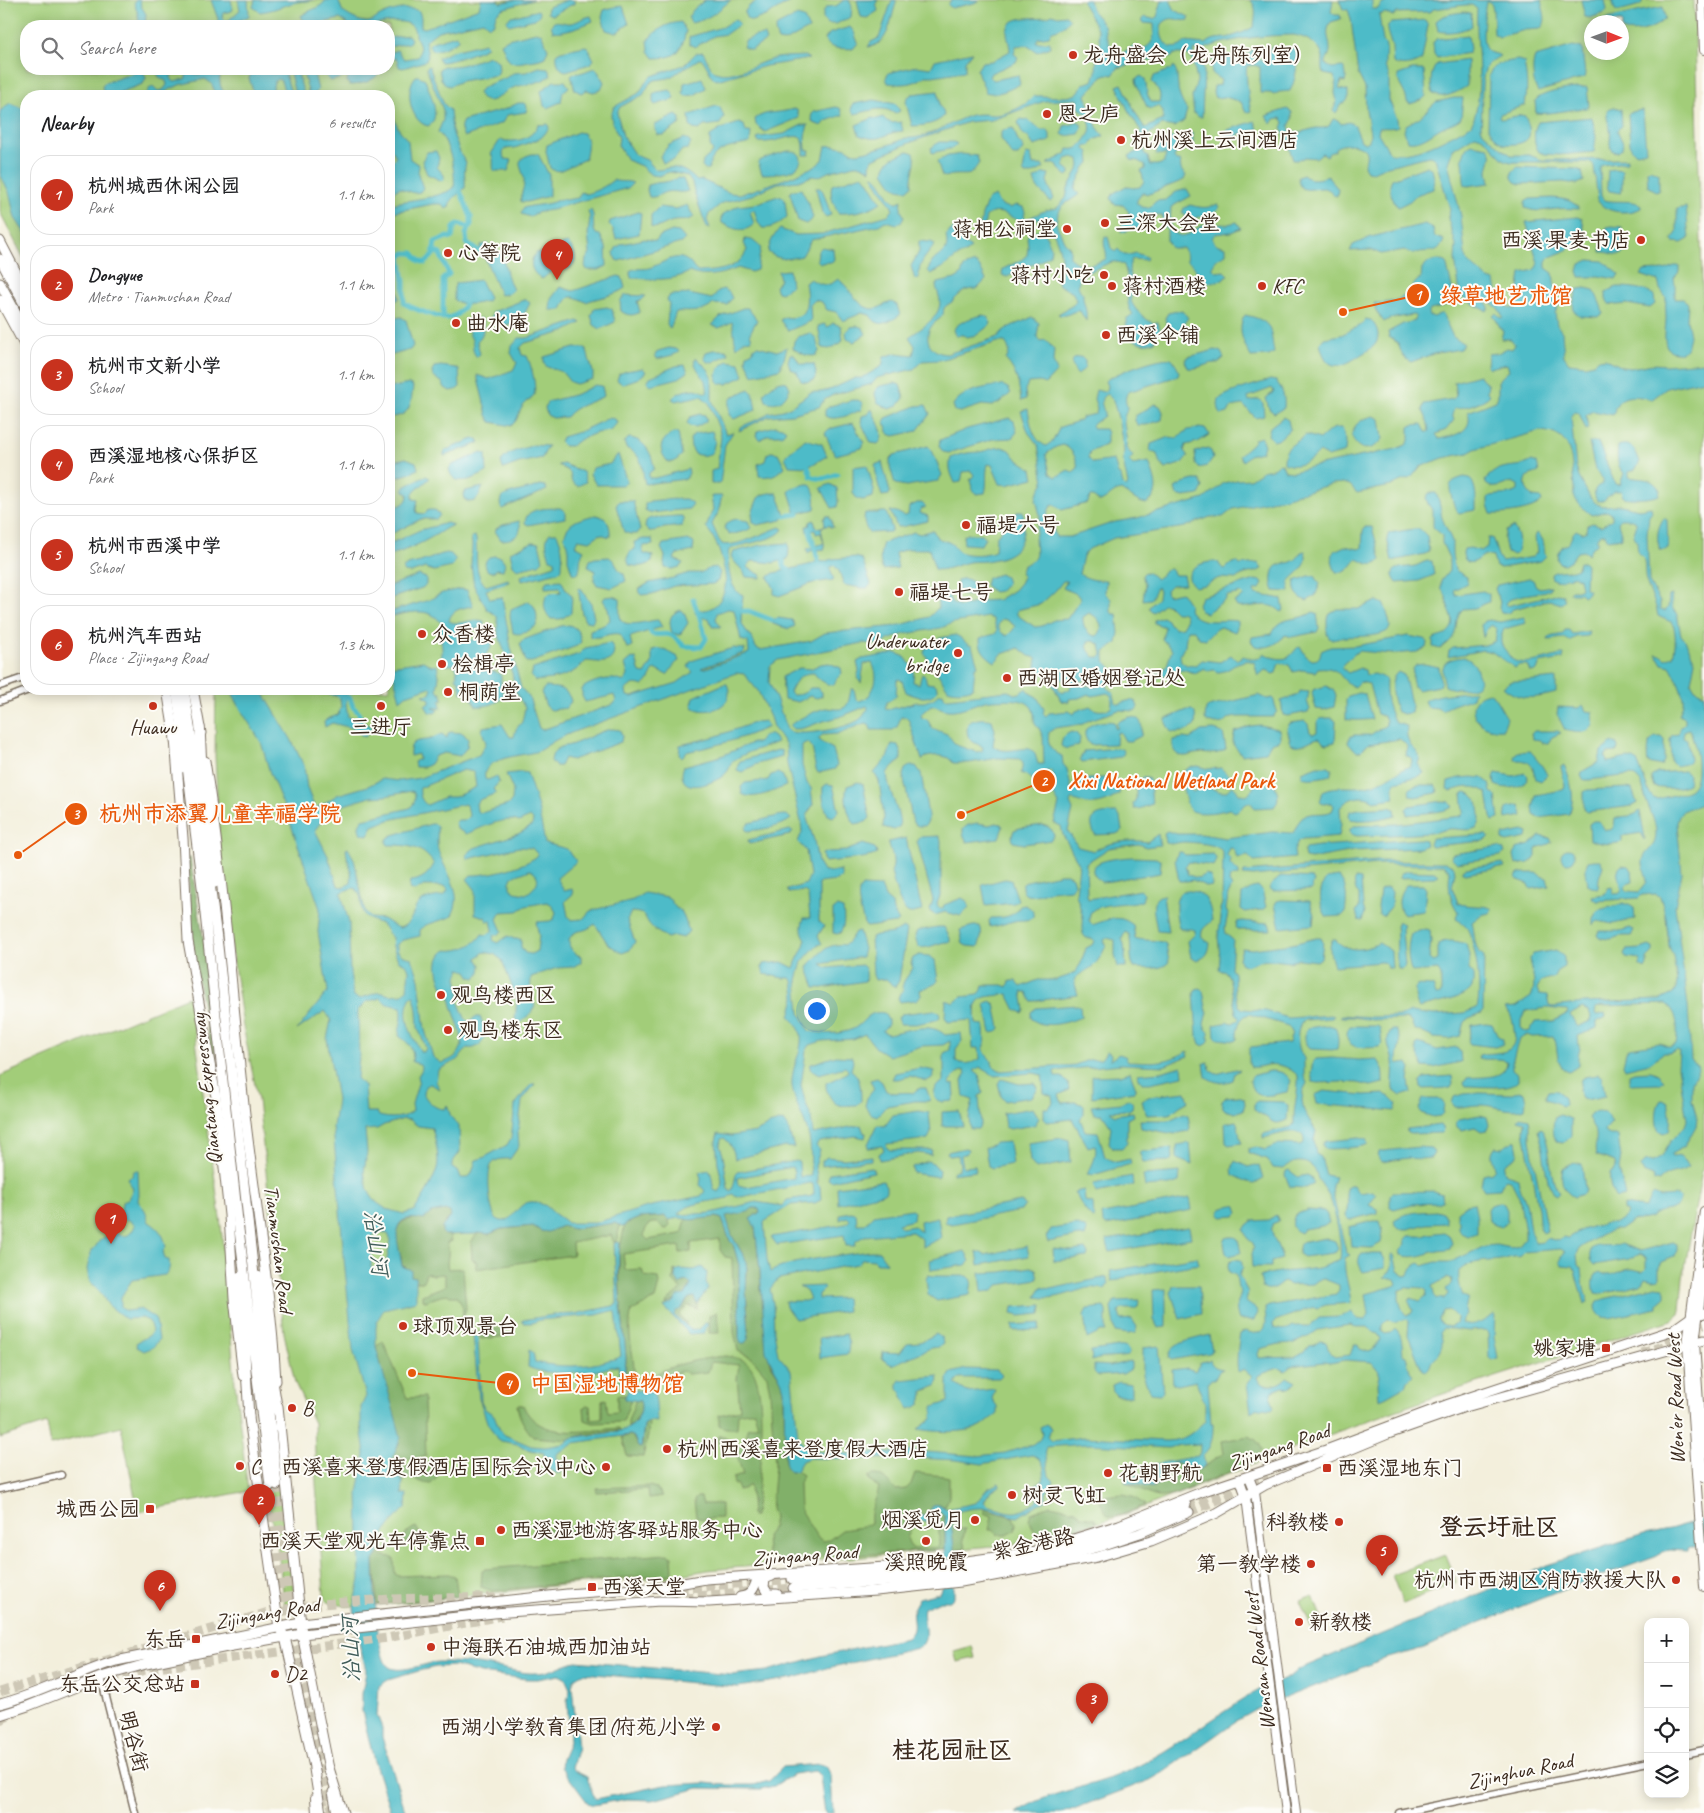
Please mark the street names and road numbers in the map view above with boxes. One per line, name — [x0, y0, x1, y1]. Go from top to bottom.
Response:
street label: Qiantang Expressway — [185, 1010, 227, 1166]
street label: Tianmushan Road — [258, 1184, 300, 1317]
street label: Wen'er Road West — [1660, 1332, 1690, 1464]
street label: Zijingang Road — [1225, 1417, 1336, 1477]
street label: 紫金港路 — [989, 1523, 1077, 1565]
street label: Zijingang Road — [751, 1538, 861, 1572]
street label: Wensan Road West — [1237, 1588, 1280, 1731]
street label: Zijingang Road — [213, 1591, 324, 1635]
street label: 明谷街 — [114, 1707, 154, 1775]
street label: Zijinghua Road — [1465, 1746, 1579, 1795]

